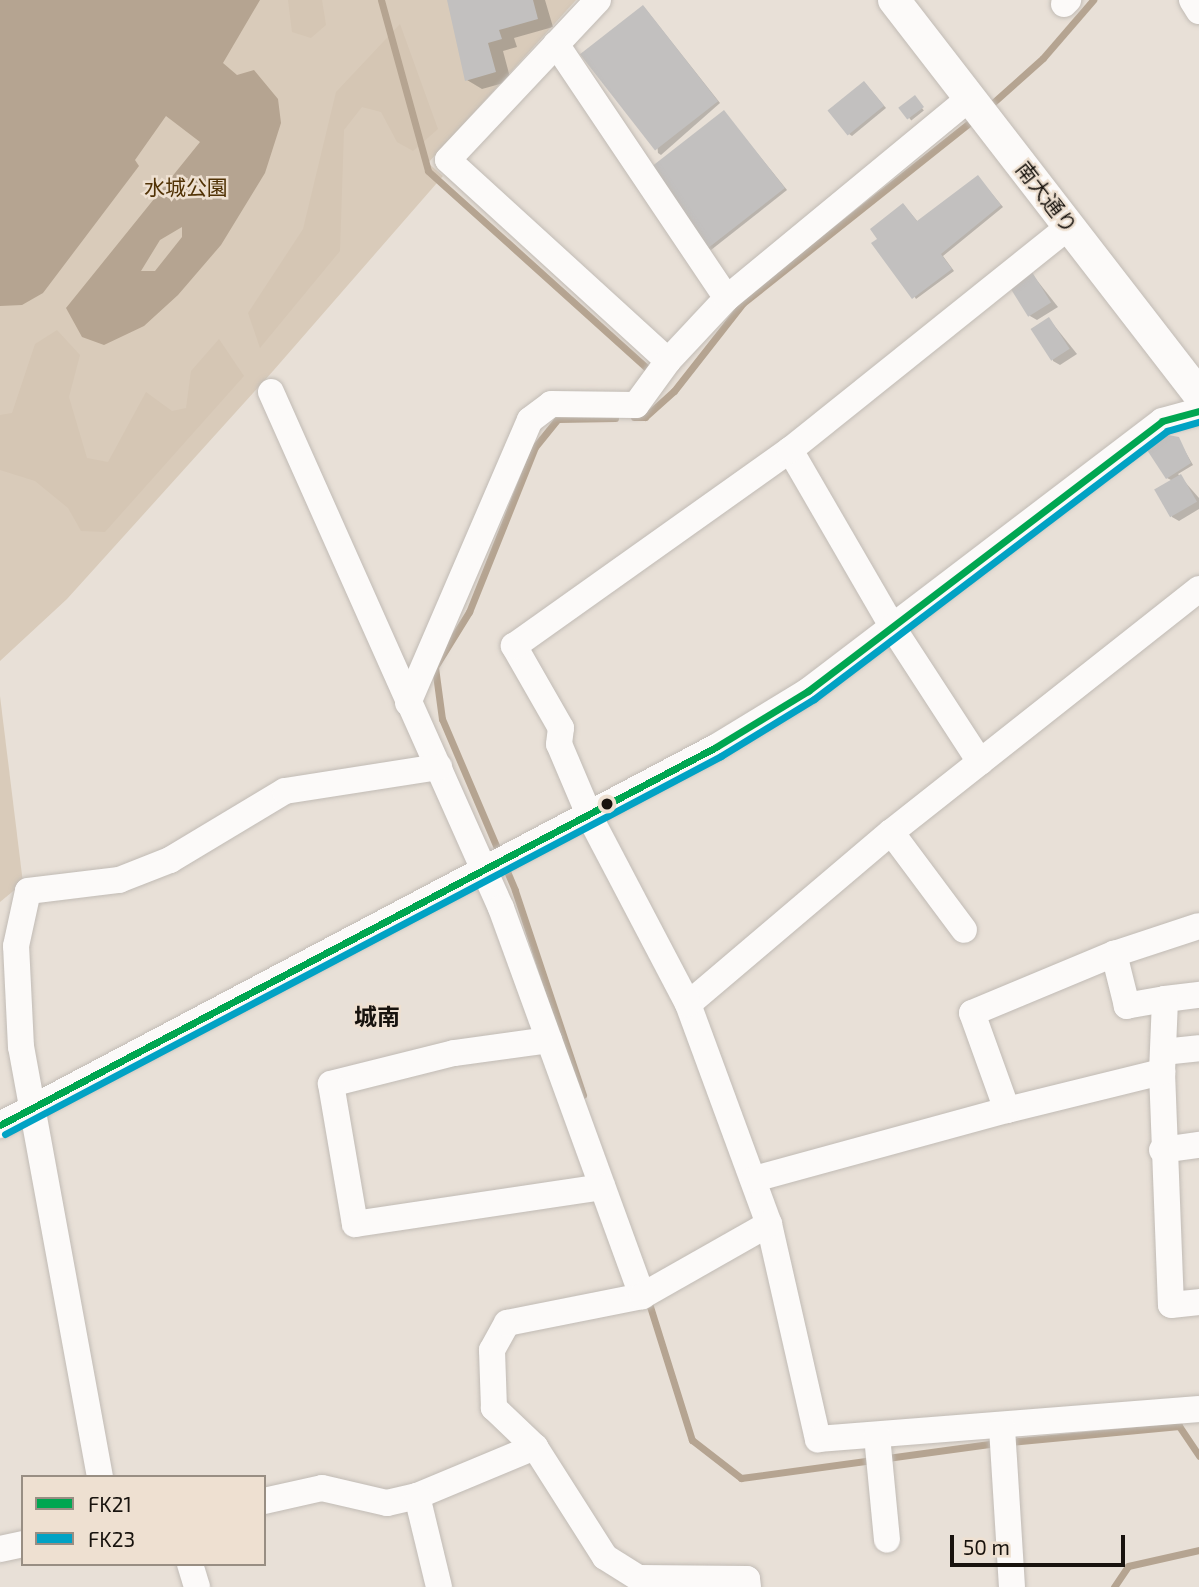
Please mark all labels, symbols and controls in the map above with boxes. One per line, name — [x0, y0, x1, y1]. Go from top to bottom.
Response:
street label: 南大通り — [1011, 156, 1083, 238]
park label: 水城公園 — [144, 174, 228, 200]
unlabelled marker — [600, 797, 614, 811]
district label: 城南 — [354, 1002, 400, 1030]
legend — [21, 1475, 266, 1566]
text: FK21 — [88, 1491, 132, 1516]
scale bar — [954, 1520, 1129, 1564]
text: FK23 — [88, 1526, 135, 1551]
text: 50 m — [963, 1534, 1010, 1559]

